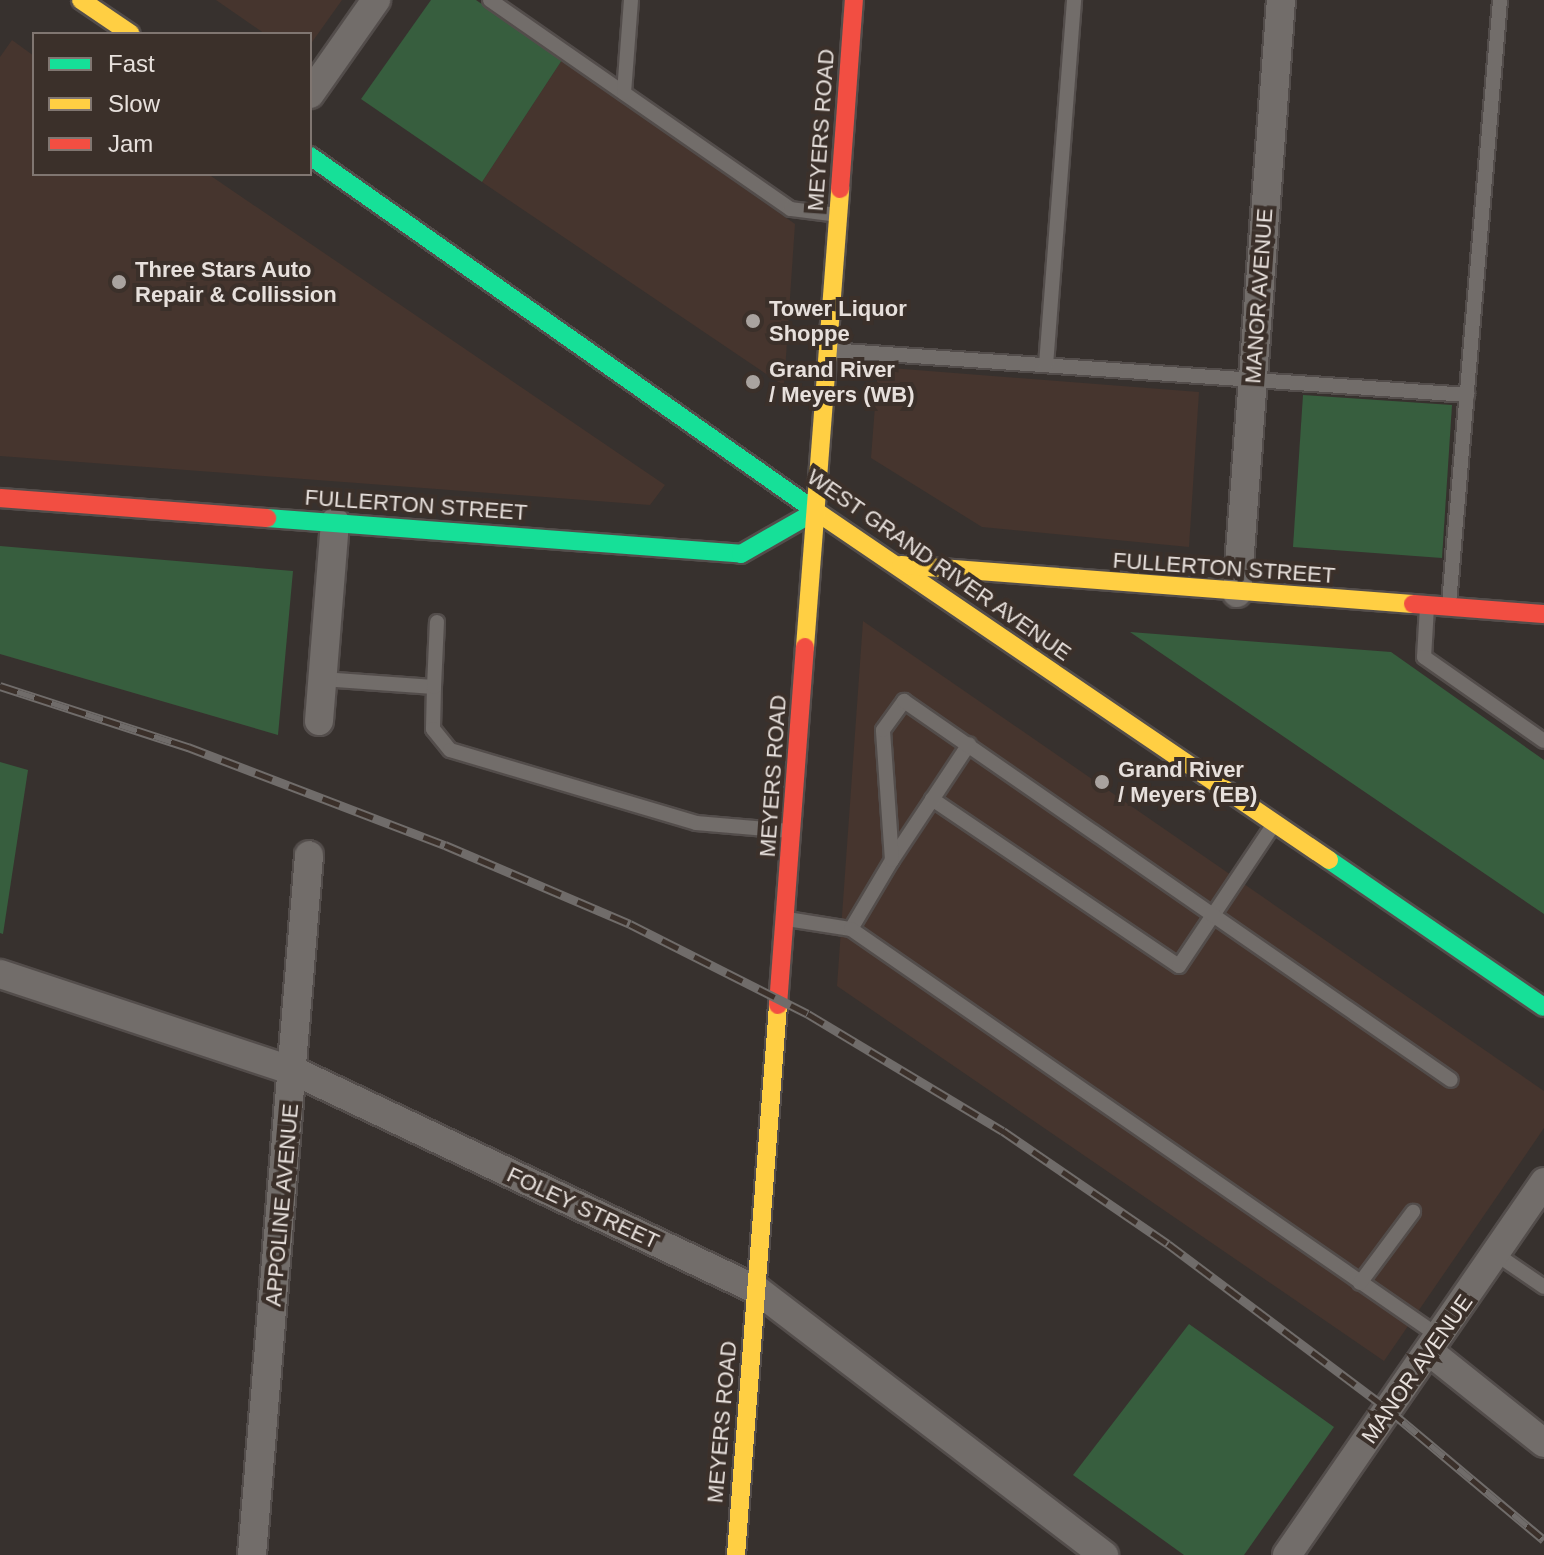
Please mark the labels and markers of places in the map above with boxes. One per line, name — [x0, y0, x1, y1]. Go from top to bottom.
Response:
place label: Three Stars Auto Repair & Collission — [135, 256, 337, 308]
marker: Three Stars Auto Repair & Collission — [110, 273, 128, 291]
place label: Tower Liquor Shoppe — [769, 295, 907, 346]
marker: Tower Liquor Shoppe — [744, 312, 762, 330]
place label: Grand River / Meyers (WB) — [769, 356, 914, 408]
marker: Grand River / Meyers (WB) — [744, 373, 762, 391]
place label: Grand River / Meyers (EB) — [1118, 756, 1257, 808]
marker: Grand River / Meyers (EB) — [1093, 773, 1111, 791]

